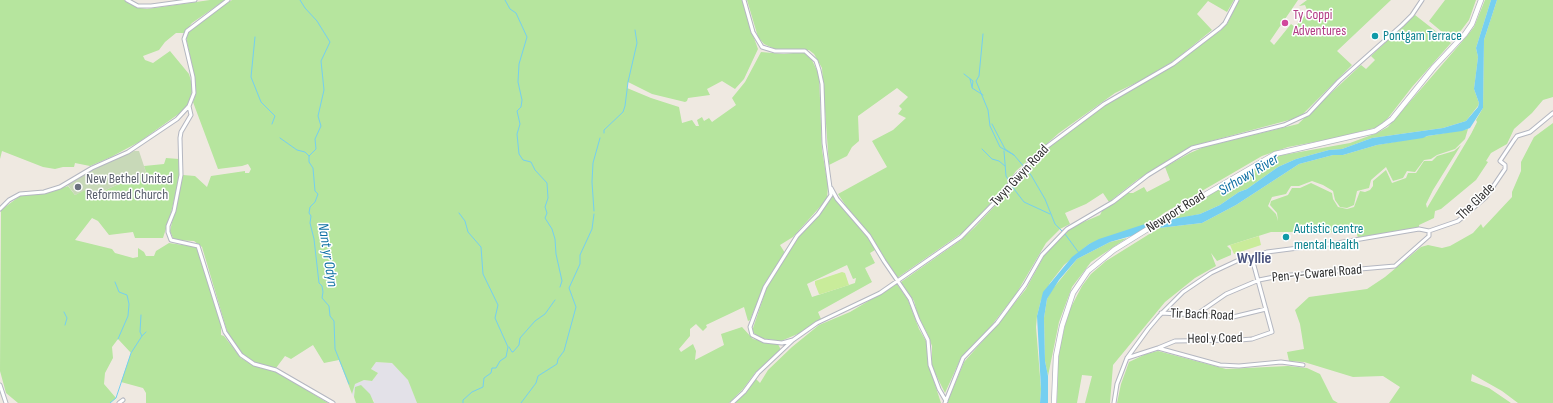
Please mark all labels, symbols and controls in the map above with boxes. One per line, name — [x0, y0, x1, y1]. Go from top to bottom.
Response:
place label: Ty Coppi Adventures — [1293, 7, 1346, 40]
marker: Ty Coppi Adventures — [1280, 18, 1290, 28]
place label: Pontgam Terrace — [1383, 28, 1462, 44]
marker: Pontgam Terrace — [1370, 31, 1380, 41]
street label: Twyn Gwyn Road — [987, 142, 1053, 210]
water label: Sirhowy River — [1216, 150, 1282, 200]
place label: New Bethel United Reformed Church — [86, 171, 172, 204]
street label: The Glade — [1454, 180, 1498, 224]
marker: New Bethel United Reformed Church — [73, 182, 83, 192]
street label: Newport Road — [1143, 187, 1209, 237]
place label: Autistic centre mental health — [1294, 221, 1363, 254]
water label: Nant yr Odyn — [313, 222, 341, 288]
marker: Autistic centre mental health — [1281, 232, 1291, 242]
district label: Wyllie — [1237, 249, 1271, 269]
street label: Pen-y-Cwarel Road — [1271, 262, 1363, 286]
street label: Tir Bach Road — [1170, 305, 1234, 325]
street label: Heol y Coed — [1187, 330, 1243, 348]

